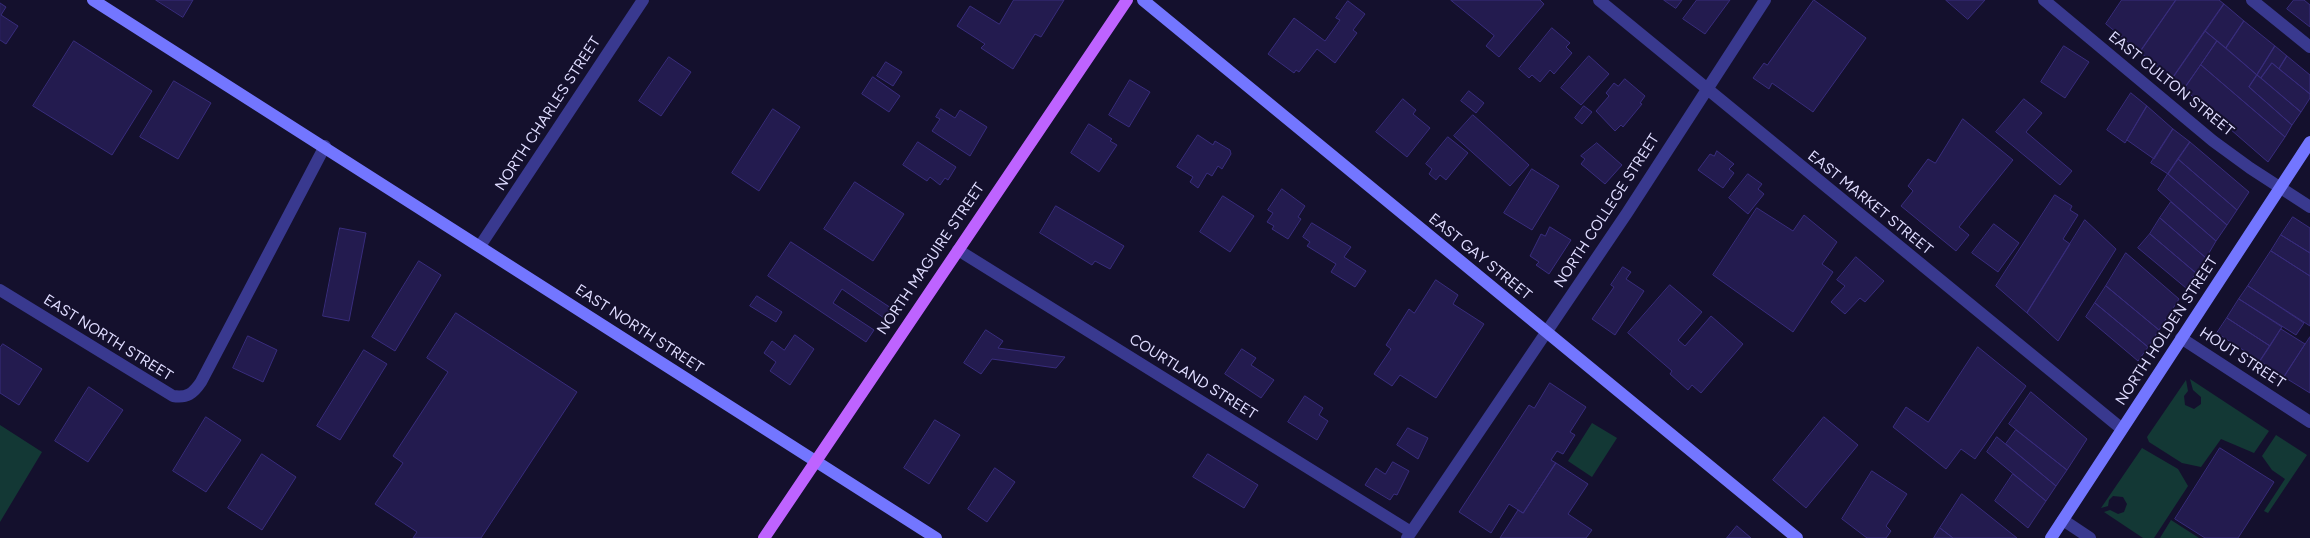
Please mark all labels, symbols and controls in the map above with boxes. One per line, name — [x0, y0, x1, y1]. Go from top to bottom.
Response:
street label: EAST CULTON STREET — [2105, 28, 2237, 140]
street label: NORTH CHARLES STREET — [491, 34, 605, 194]
street label: NORTH COLLEGE STREET — [1551, 131, 1663, 291]
street label: EAST MARKET STREET — [1804, 147, 1936, 259]
street label: NORTH MAGUIRE STREET — [873, 180, 989, 338]
street label: EAST GAY STREET — [1425, 210, 1535, 304]
street label: NORTH HOLDEN STREET — [2112, 253, 2222, 409]
street label: EAST NORTH STREET — [572, 281, 706, 377]
street label: EAST NORTH STREET — [40, 291, 176, 385]
street label: HOUT STREET — [2196, 324, 2288, 392]
street label: COURTLAND STREET — [1126, 330, 1260, 424]

